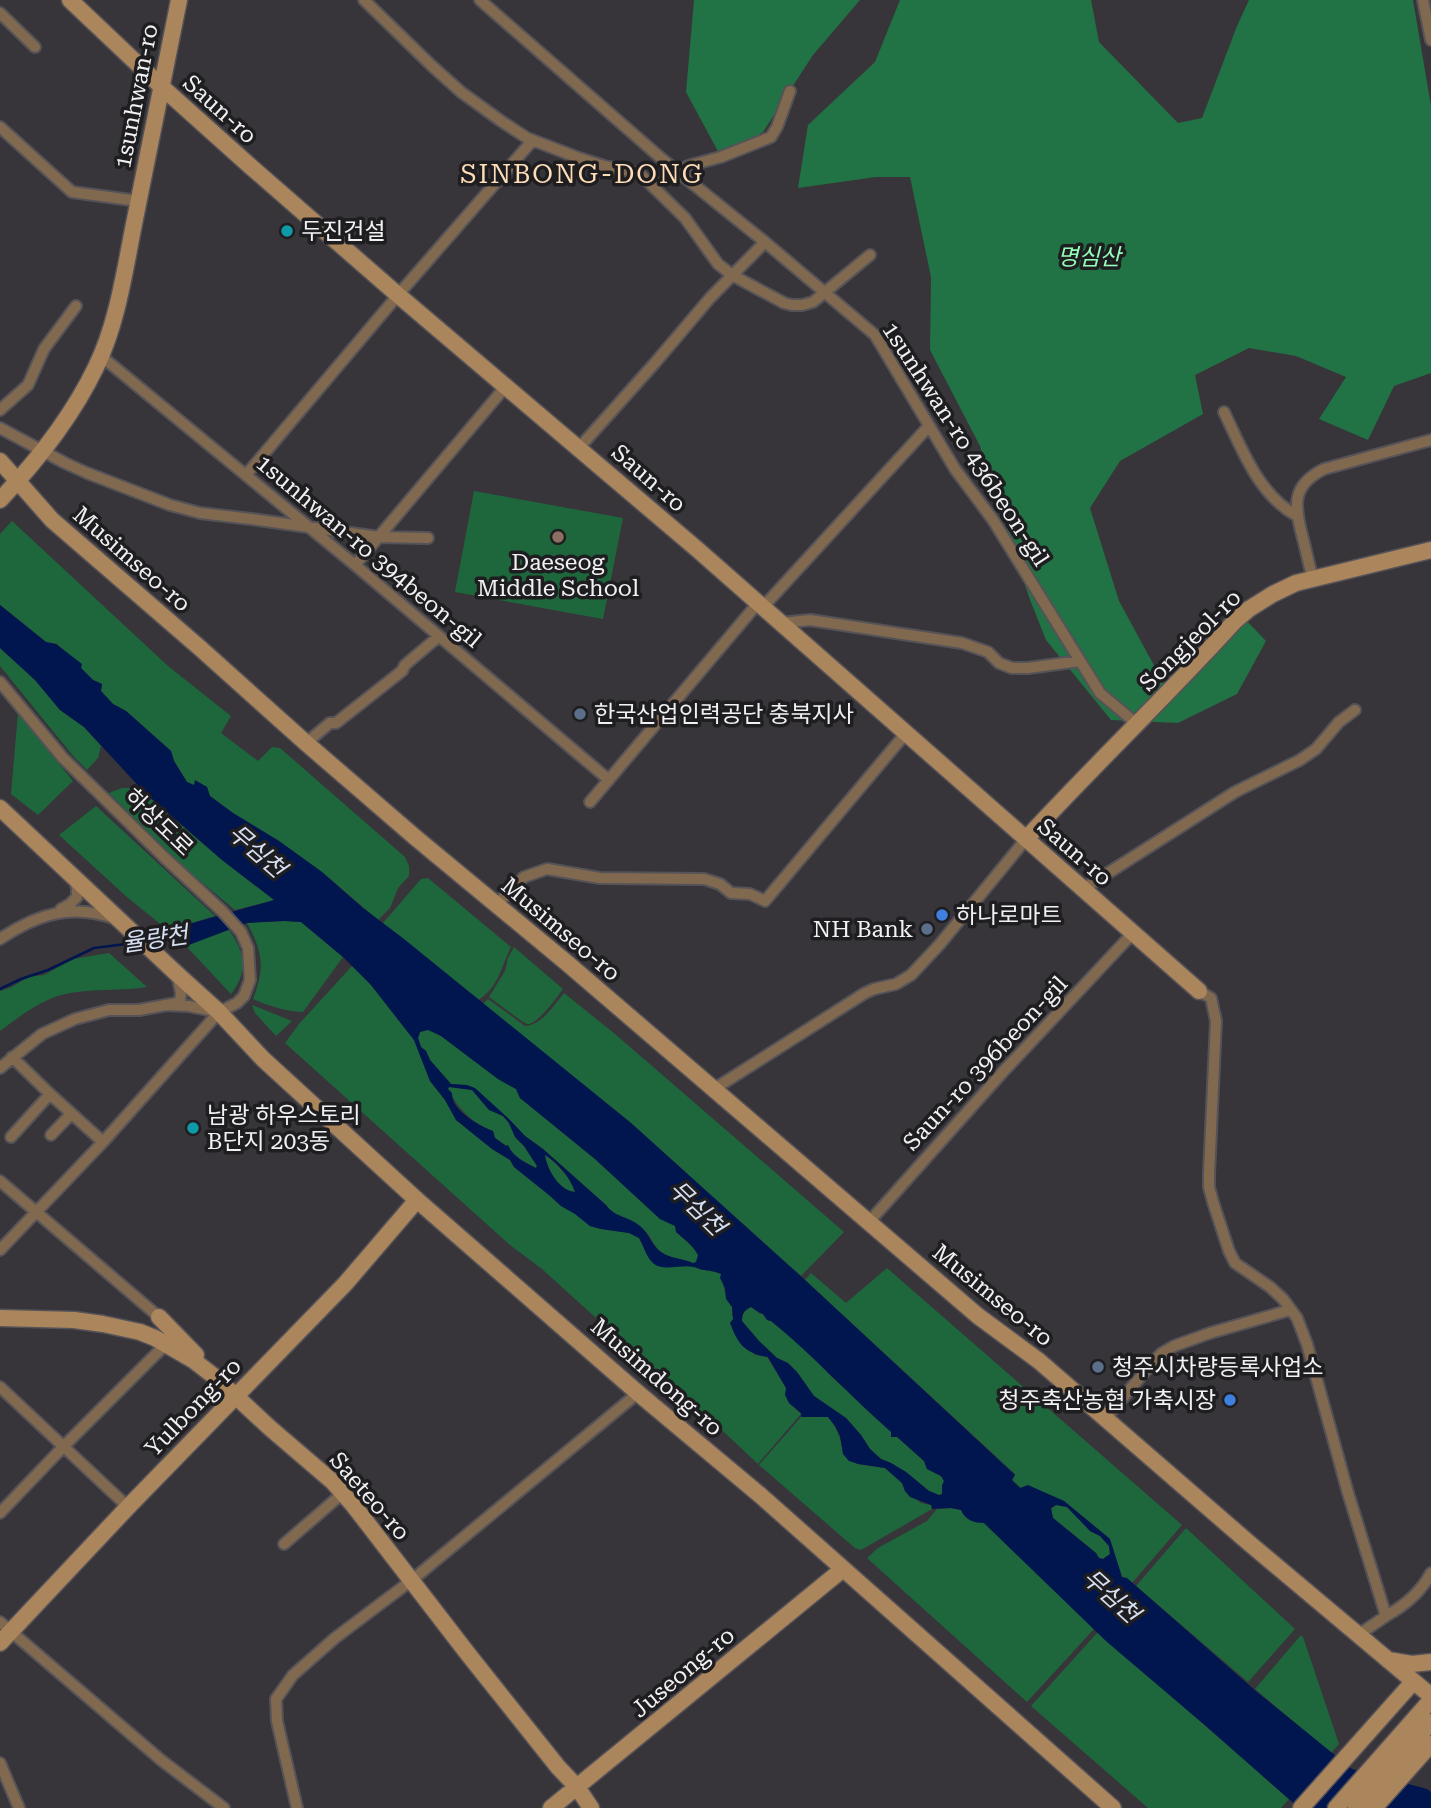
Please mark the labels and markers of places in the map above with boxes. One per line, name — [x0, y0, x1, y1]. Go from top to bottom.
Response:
place label: 두진건설 — [301, 218, 386, 245]
marker: 두진건설 — [279, 223, 295, 239]
marker: Daeseog Middle School — [550, 529, 566, 545]
place label: Daeseog Middle School — [477, 549, 639, 602]
place label: 한국산업인력공단 충북지사 — [594, 701, 854, 728]
marker: 한국산업인력공단 충북지사 — [572, 706, 588, 722]
place label: 하나로마트 — [956, 902, 1062, 929]
marker: 하나로마트 — [934, 907, 950, 923]
place label: NH Bank — [813, 916, 913, 943]
marker: NH Bank — [919, 921, 935, 937]
place label: 남광 하우스토리 B단지 203동 — [207, 1102, 361, 1155]
marker: 남광 하우스토리 B단지 203동 — [185, 1120, 201, 1136]
place label: 청주시차량등록사업소 — [1112, 1354, 1324, 1381]
marker: 청주시차량등록사업소 — [1090, 1359, 1106, 1375]
place label: 청주축산농협 가축시장 — [999, 1387, 1216, 1414]
marker: 청주축산농협 가축시장 — [1222, 1392, 1238, 1408]

